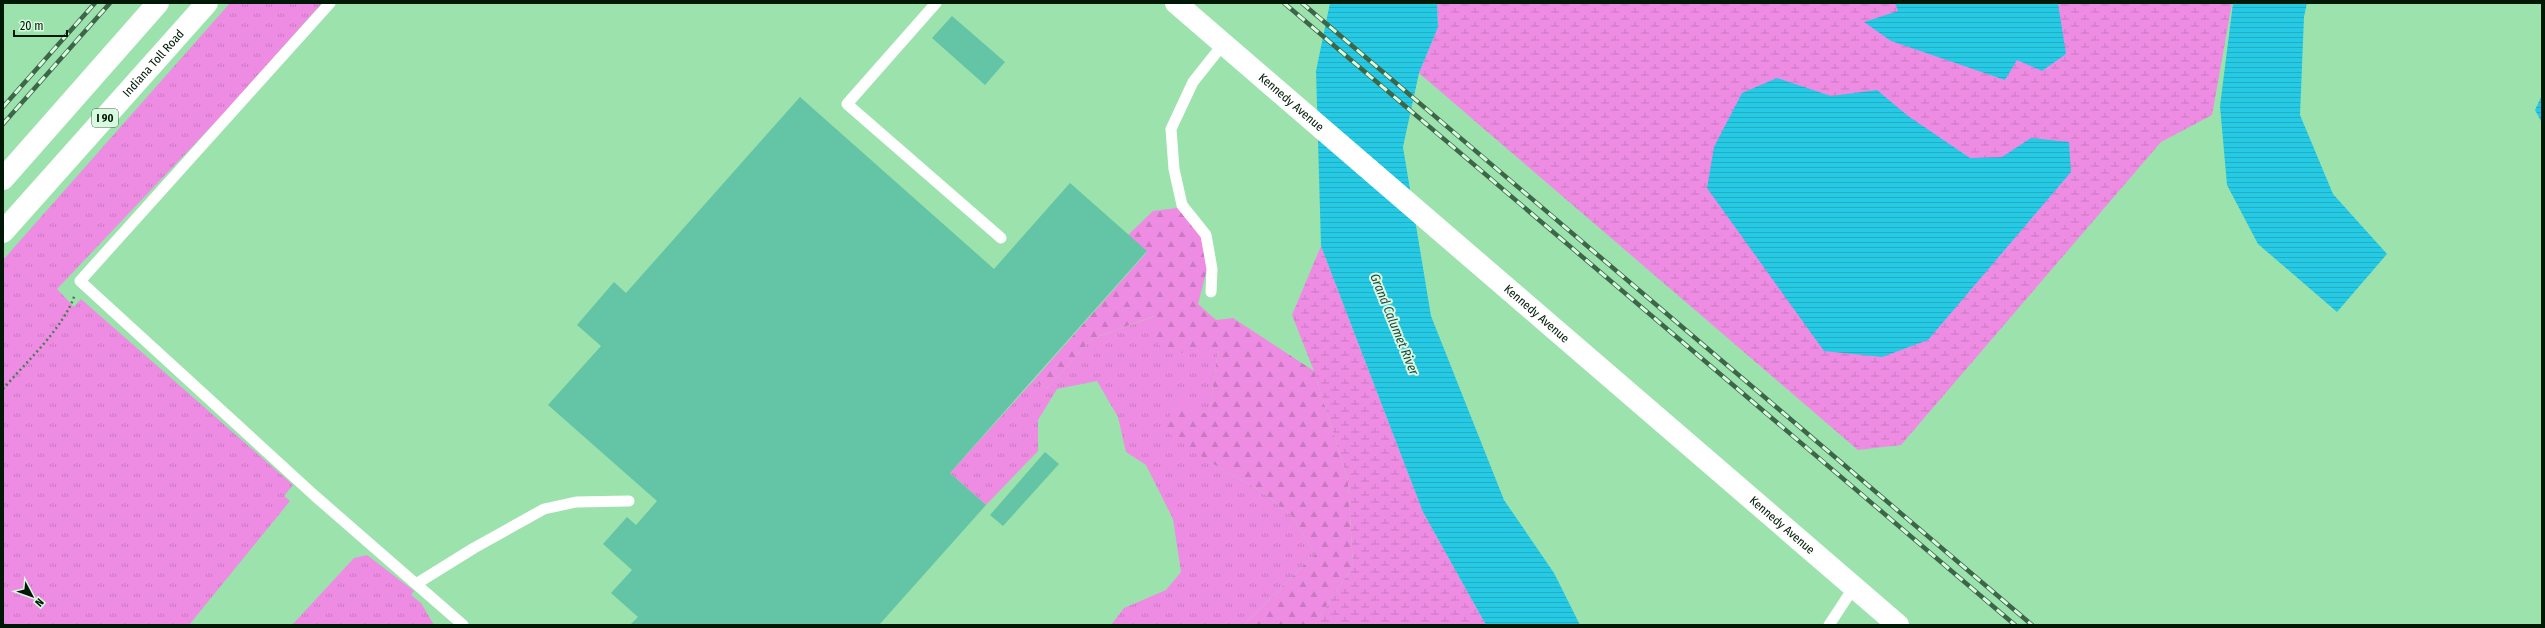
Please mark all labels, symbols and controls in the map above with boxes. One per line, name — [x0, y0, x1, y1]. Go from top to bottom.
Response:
scale bar — [14, 12, 67, 38]
text: 20 m — [20, 19, 44, 33]
street label: Indiana Toll Road — [120, 27, 187, 100]
street label: Kennedy Avenue — [1256, 70, 1327, 134]
road number: I 90 — [92, 109, 118, 127]
water label: Grand Calumet River — [1367, 271, 1422, 378]
street label: Kennedy Avenue — [1501, 282, 1572, 346]
street label: Kennedy Avenue — [1747, 493, 1818, 557]
north arrow — [12, 576, 52, 616]
text: N — [32, 595, 46, 609]

